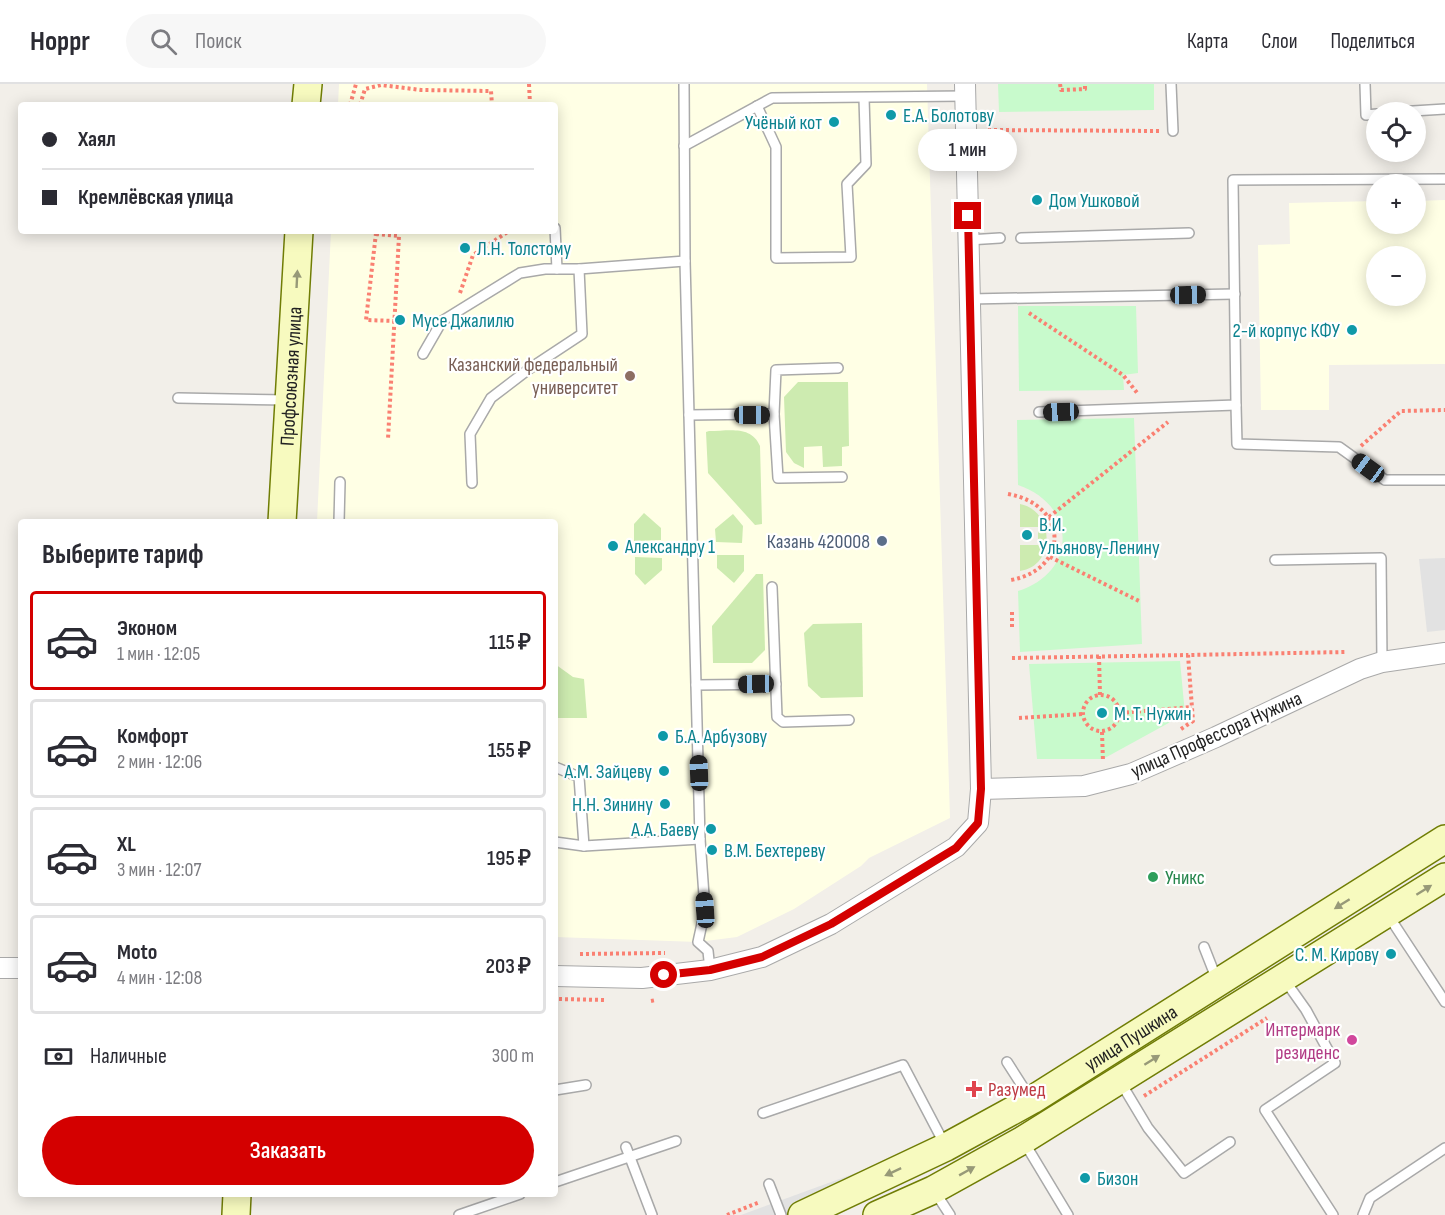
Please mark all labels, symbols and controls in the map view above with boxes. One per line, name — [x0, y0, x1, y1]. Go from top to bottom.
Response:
search box — [126, 14, 546, 68]
text: Hoppr — [30, 25, 90, 58]
icon: search — [147, 25, 180, 58]
text: Поиск — [195, 28, 241, 55]
text: Карта — [1187, 29, 1228, 54]
text: Слои — [1261, 29, 1297, 54]
text: Поделиться — [1330, 29, 1415, 54]
map controls — [1366, 102, 1426, 306]
button: locate — [1366, 102, 1426, 162]
place label: Е.А. Болотову — [903, 104, 994, 128]
marker: Е.А. Болотову — [884, 108, 898, 122]
place label: Учёный кот — [745, 111, 822, 135]
marker: Учёный кот — [827, 115, 841, 129]
text: Хаял — [78, 126, 116, 153]
callout: 1 мин — [918, 129, 1018, 171]
text: 1 мин — [949, 138, 986, 162]
button: + — [1366, 174, 1426, 234]
text: Кремлёвская улица — [78, 184, 233, 211]
place label: Дом Ушковой — [1049, 189, 1140, 213]
marker: Дом Ушковой — [1030, 193, 1044, 207]
route end — [954, 202, 981, 229]
place label: Л.Н. Толстому — [477, 237, 571, 261]
marker: Л.Н. Толстому — [458, 241, 472, 255]
button: − — [1366, 246, 1426, 306]
one-way arrow — [292, 269, 301, 288]
car — [1170, 286, 1206, 304]
street label: Профсоюзная улица — [275, 306, 308, 447]
place label: Мусе Джалилю — [412, 309, 514, 333]
marker: Мусе Джалилю — [393, 313, 407, 327]
place label: 2-й корпус КФУ — [1232, 319, 1341, 343]
marker: 2-й корпус КФУ — [1345, 323, 1359, 337]
place label: Казанский федеральный университет — [448, 353, 618, 400]
marker: Казанский федеральный университет — [623, 369, 637, 383]
car — [1043, 402, 1079, 422]
car — [734, 406, 770, 424]
car — [1348, 450, 1388, 486]
place label: В.И. Ульянову-Ленину — [1039, 513, 1160, 560]
marker: В.И. Ульянову-Ленину — [1020, 528, 1034, 542]
place label: Казань 420008 — [767, 530, 870, 554]
marker: Казань 420008 — [875, 534, 889, 548]
place label: Александру 1 — [624, 535, 715, 559]
text: Выберите тариф — [42, 539, 204, 571]
marker: Александру 1 — [606, 539, 620, 553]
icon: car — [45, 614, 99, 668]
text: Эконом — [117, 615, 177, 642]
text: 115 ₽ — [489, 629, 531, 656]
text: 1 мин · 12:05 — [117, 642, 200, 666]
car — [738, 675, 774, 693]
street label: улица Профессора Нужина — [1127, 686, 1306, 783]
place label: М. Т. Нужин — [1114, 702, 1192, 726]
marker: М. Т. Нужин — [1095, 706, 1109, 720]
icon: car — [45, 722, 99, 776]
text: Комфорт — [117, 723, 188, 750]
place label: Б.А. Арбузову — [675, 725, 768, 749]
marker: Б.А. Арбузову — [656, 729, 670, 743]
text: 155 ₽ — [488, 737, 531, 764]
text: 2 мин · 12:06 — [117, 750, 202, 774]
car — [689, 755, 709, 791]
place label: А.М. Зайцеву — [563, 760, 652, 784]
marker: А.М. Зайцеву — [657, 764, 671, 778]
place label: Н.Н. Зинину — [572, 793, 653, 817]
marker: Н.Н. Зинину — [658, 797, 672, 811]
place label: А.А. Баеву — [630, 818, 699, 842]
marker: А.А. Баеву — [704, 822, 718, 836]
icon: car — [45, 830, 99, 884]
text: XL — [117, 831, 136, 858]
place label: В.М. Бехтереву — [724, 839, 826, 863]
marker: В.М. Бехтереву — [705, 843, 719, 857]
text: 195 ₽ — [487, 845, 531, 872]
text: 3 мин · 12:07 — [117, 858, 201, 882]
place label: Уникс — [1165, 866, 1205, 890]
marker: Уникс — [1146, 870, 1160, 884]
one-way arrow — [1416, 884, 1432, 895]
car — [695, 891, 715, 929]
one-way arrow — [1334, 898, 1350, 909]
icon: car — [45, 938, 99, 992]
text: Moto — [117, 939, 157, 966]
place label: С. М. Кирову — [1295, 943, 1379, 967]
marker: С. М. Кирову — [1384, 947, 1398, 961]
text: 203 ₽ — [486, 953, 531, 980]
route start — [650, 961, 677, 988]
text: 4 мин · 12:08 — [117, 966, 202, 990]
street label: улица Пушкина — [1080, 1000, 1182, 1077]
place label: Интермарк резиденс — [1265, 1018, 1340, 1065]
marker: Интермарк резиденс — [1345, 1033, 1359, 1047]
icon: cash — [42, 1040, 75, 1073]
text: Наличные — [90, 1043, 167, 1070]
text: 300 m — [492, 1044, 534, 1068]
one-way arrow — [1144, 1055, 1160, 1066]
place label: Разумед — [988, 1078, 1046, 1102]
marker: Разумед — [965, 1080, 983, 1098]
button: Заказать — [42, 1116, 534, 1185]
one-way arrow — [959, 1166, 976, 1176]
place label: Бизон — [1097, 1167, 1138, 1191]
one-way arrow — [885, 1168, 902, 1177]
marker: Бизон — [1078, 1171, 1092, 1185]

